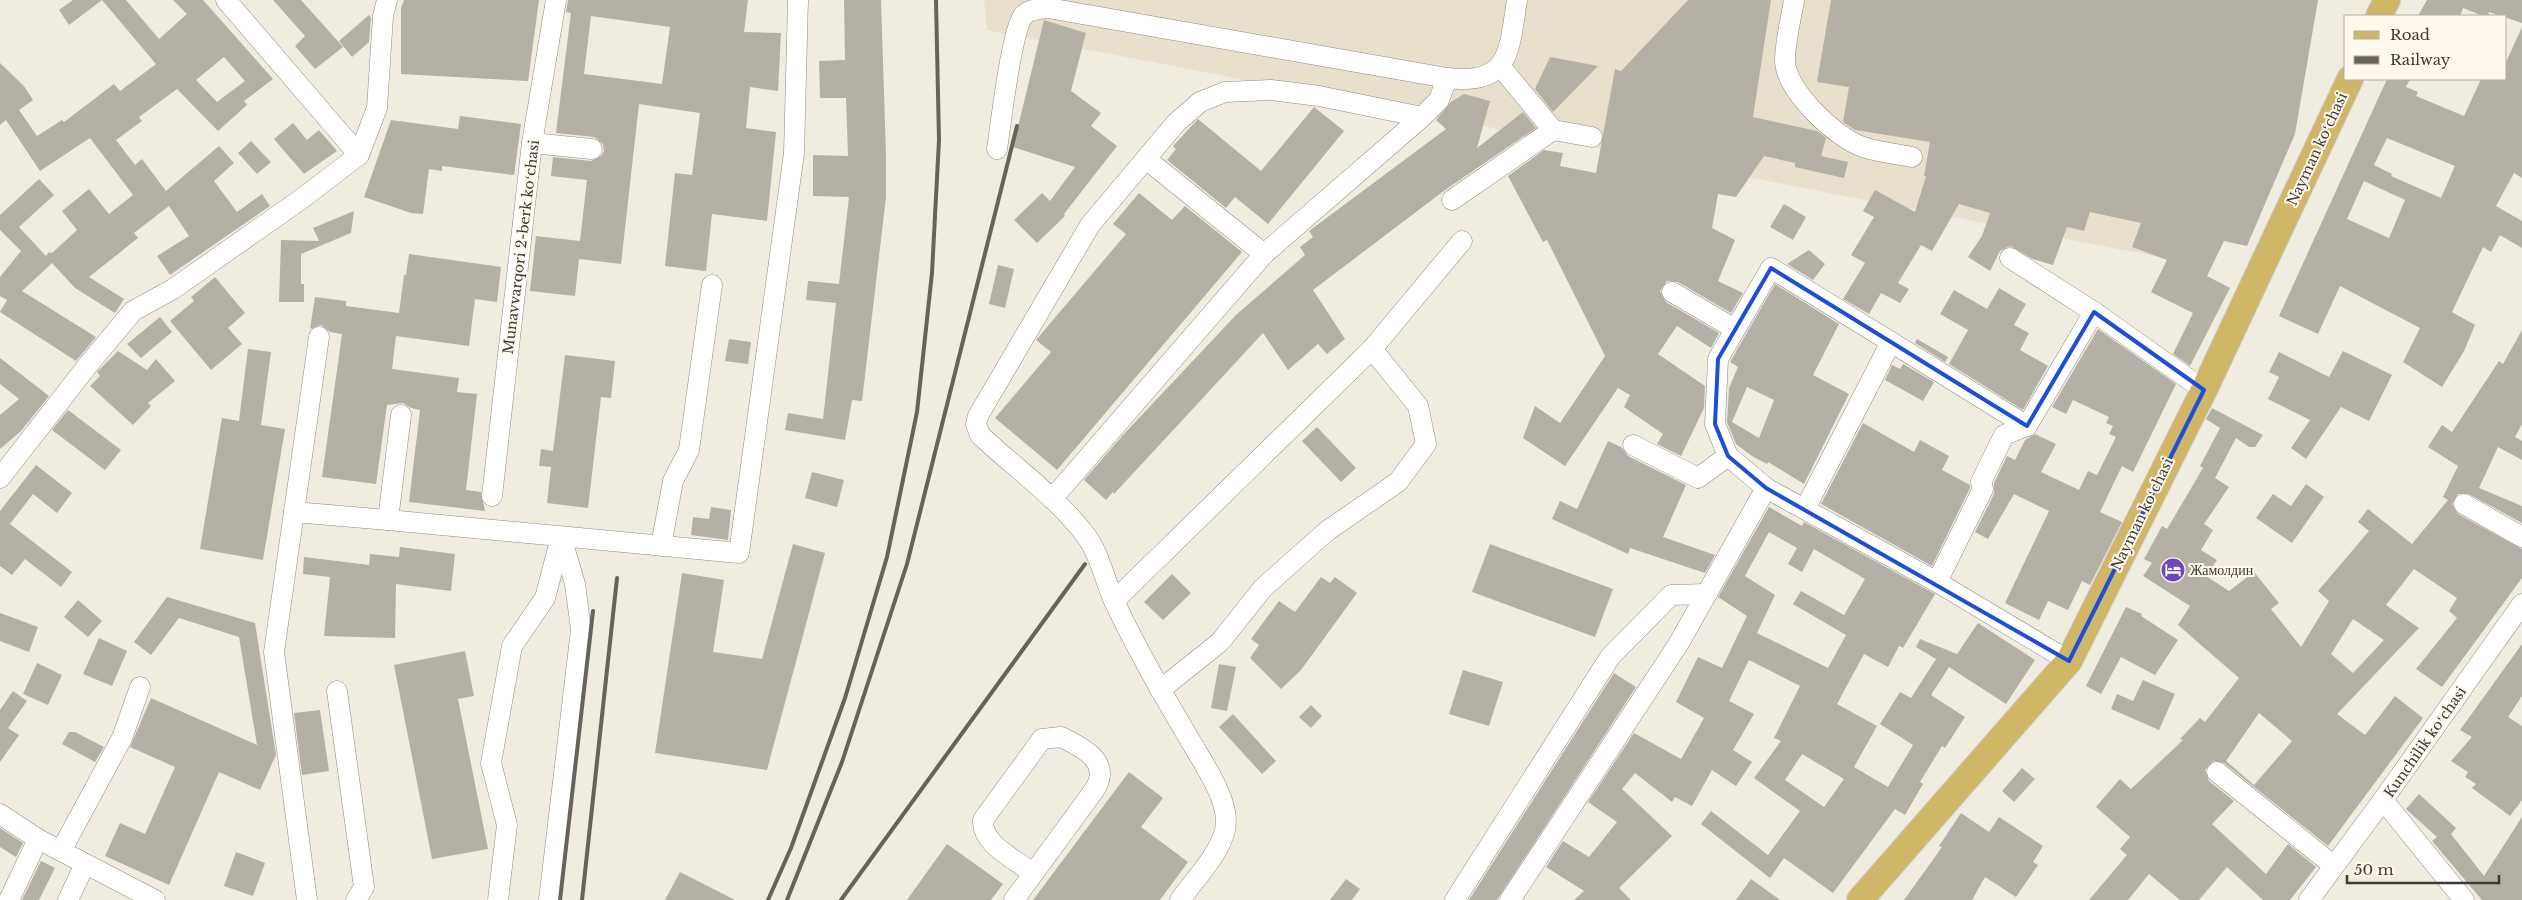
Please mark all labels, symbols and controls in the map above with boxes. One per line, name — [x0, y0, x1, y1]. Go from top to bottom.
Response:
legend — [2344, 15, 2507, 80]
text: Road — [2390, 25, 2430, 44]
text: Railway — [2390, 50, 2451, 69]
street label: Nayman koʻchasi — [2283, 89, 2351, 209]
street label: Munavvarqori 2-berk koʻchasi — [499, 139, 543, 355]
street label: Nayman koʻchasi — [2107, 455, 2177, 573]
hotel icon: Жамолдин — [2160, 557, 2186, 583]
place label: Жамолдин — [2190, 561, 2254, 579]
street label: Kunchilik koʻchasi — [2380, 683, 2470, 801]
scale bar — [2347, 852, 2500, 884]
text: 50 m — [2354, 860, 2394, 879]

